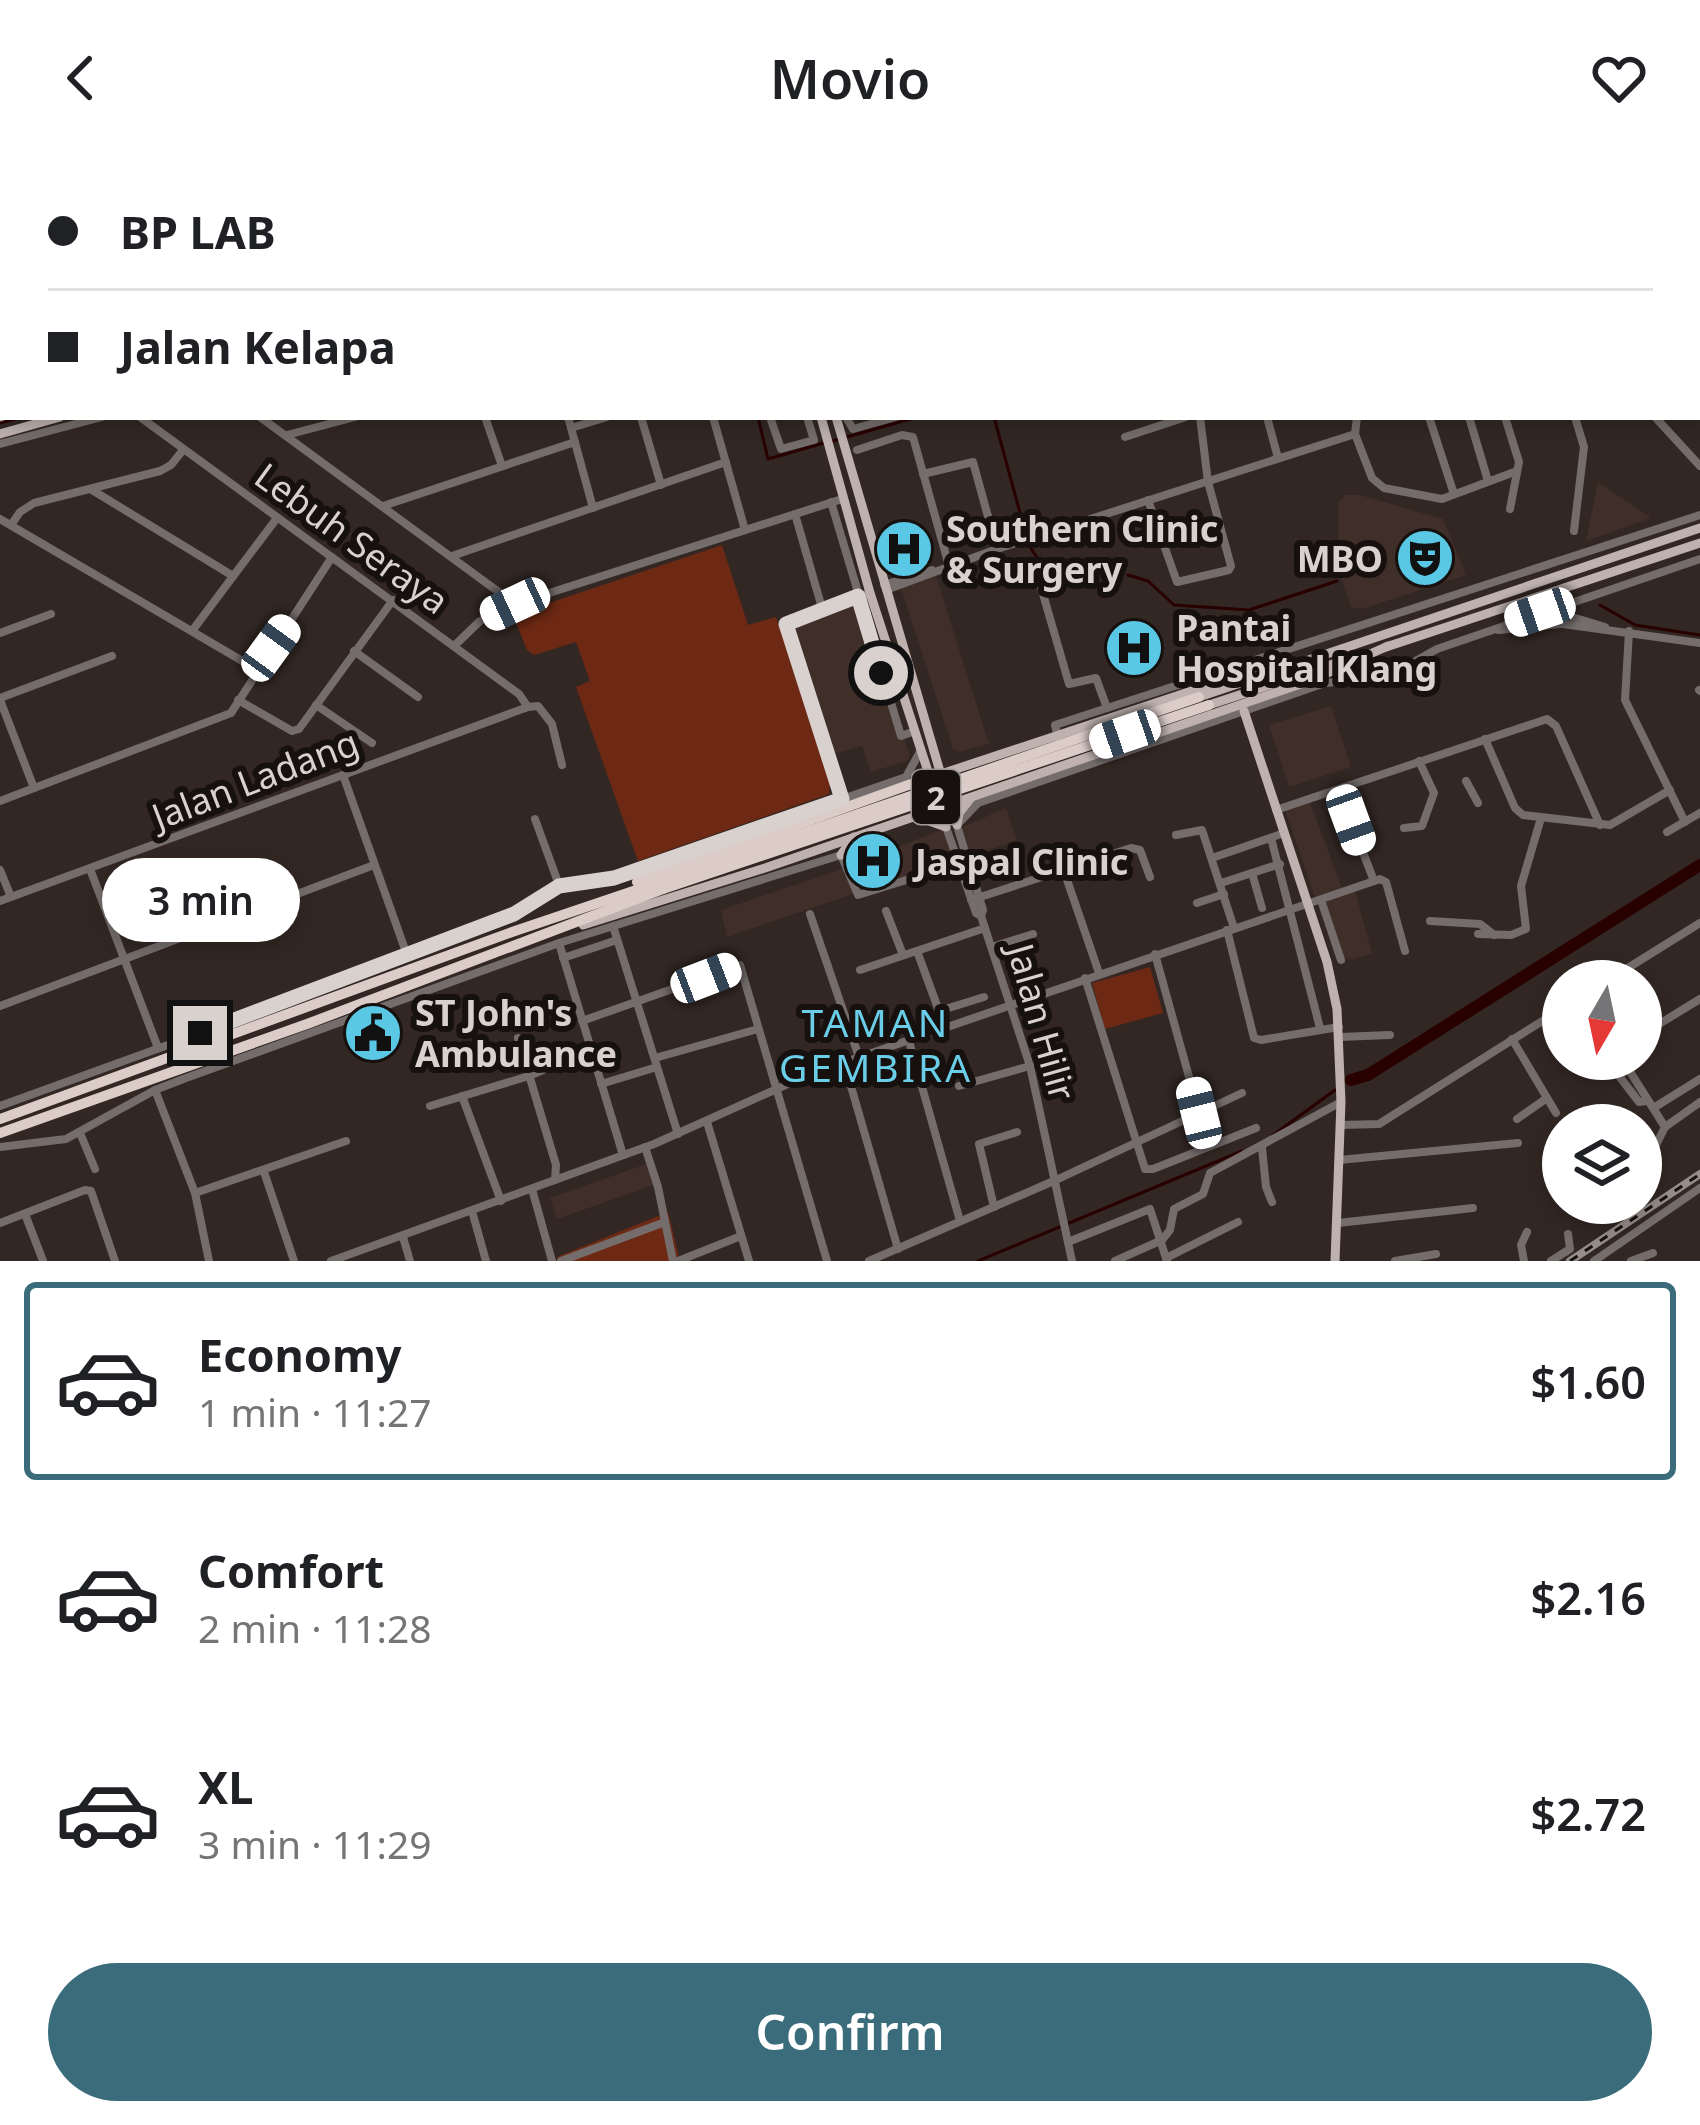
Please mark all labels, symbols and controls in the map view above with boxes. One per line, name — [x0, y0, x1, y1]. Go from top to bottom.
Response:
text: Movio — [770, 41, 930, 115]
icon: back — [48, 45, 114, 111]
icon: heart — [1586, 45, 1652, 111]
text: BP LAB — [120, 201, 276, 262]
text: Jalan Kelapa — [120, 316, 396, 377]
street label: Lebuh Seraya — [245, 451, 459, 625]
place label: Southern Clinic & Surgery — [946, 504, 1218, 594]
hospital icon: Southern Clinic & Surgery — [873, 518, 935, 580]
theatre icon: MBO — [1394, 527, 1456, 589]
place label: MBO — [1297, 534, 1383, 583]
car — [475, 572, 555, 636]
car — [1500, 583, 1580, 641]
place label: Pantai Hospital Klang — [1176, 603, 1437, 693]
car — [235, 608, 307, 688]
hospital icon: Pantai Hospital Klang — [1103, 617, 1165, 679]
route start — [854, 646, 908, 700]
car — [1085, 705, 1165, 763]
street label: Jalan Ladang — [142, 717, 365, 842]
road number: 2 — [912, 770, 960, 824]
car — [1322, 780, 1380, 860]
hospital icon: Jaspal Clinic — [842, 830, 904, 892]
place label: Jaspal Clinic — [912, 837, 1128, 886]
callout: 3 min — [101, 859, 299, 943]
text: 3 min — [148, 873, 254, 926]
street label: Jalan Hilir — [995, 935, 1088, 1106]
car — [666, 948, 746, 1008]
north arrow — [1542, 960, 1662, 1080]
map controls — [1542, 960, 1662, 1224]
place label: ST John's Ambulance — [415, 988, 617, 1078]
district label: TAMAN GEMBIRA — [779, 995, 973, 1093]
public building icon: ST John's Ambulance — [342, 1002, 404, 1064]
route end — [173, 1006, 227, 1060]
car — [1173, 1074, 1225, 1152]
button: layers — [1542, 1104, 1662, 1224]
text: Economy — [198, 1324, 402, 1385]
icon: car — [54, 1327, 162, 1435]
text: $1.60 — [1531, 1351, 1646, 1412]
text: 1 min · 11:27 — [198, 1385, 432, 1438]
text: Comfort — [198, 1540, 384, 1601]
icon: car — [54, 1543, 162, 1651]
text: $2.16 — [1531, 1567, 1646, 1628]
text: 2 min · 11:28 — [198, 1601, 432, 1654]
text: XL — [198, 1756, 253, 1817]
icon: car — [54, 1759, 162, 1867]
text: $2.72 — [1531, 1783, 1646, 1844]
text: 3 min · 11:29 — [198, 1817, 432, 1870]
button: Confirm — [48, 1963, 1652, 2101]

